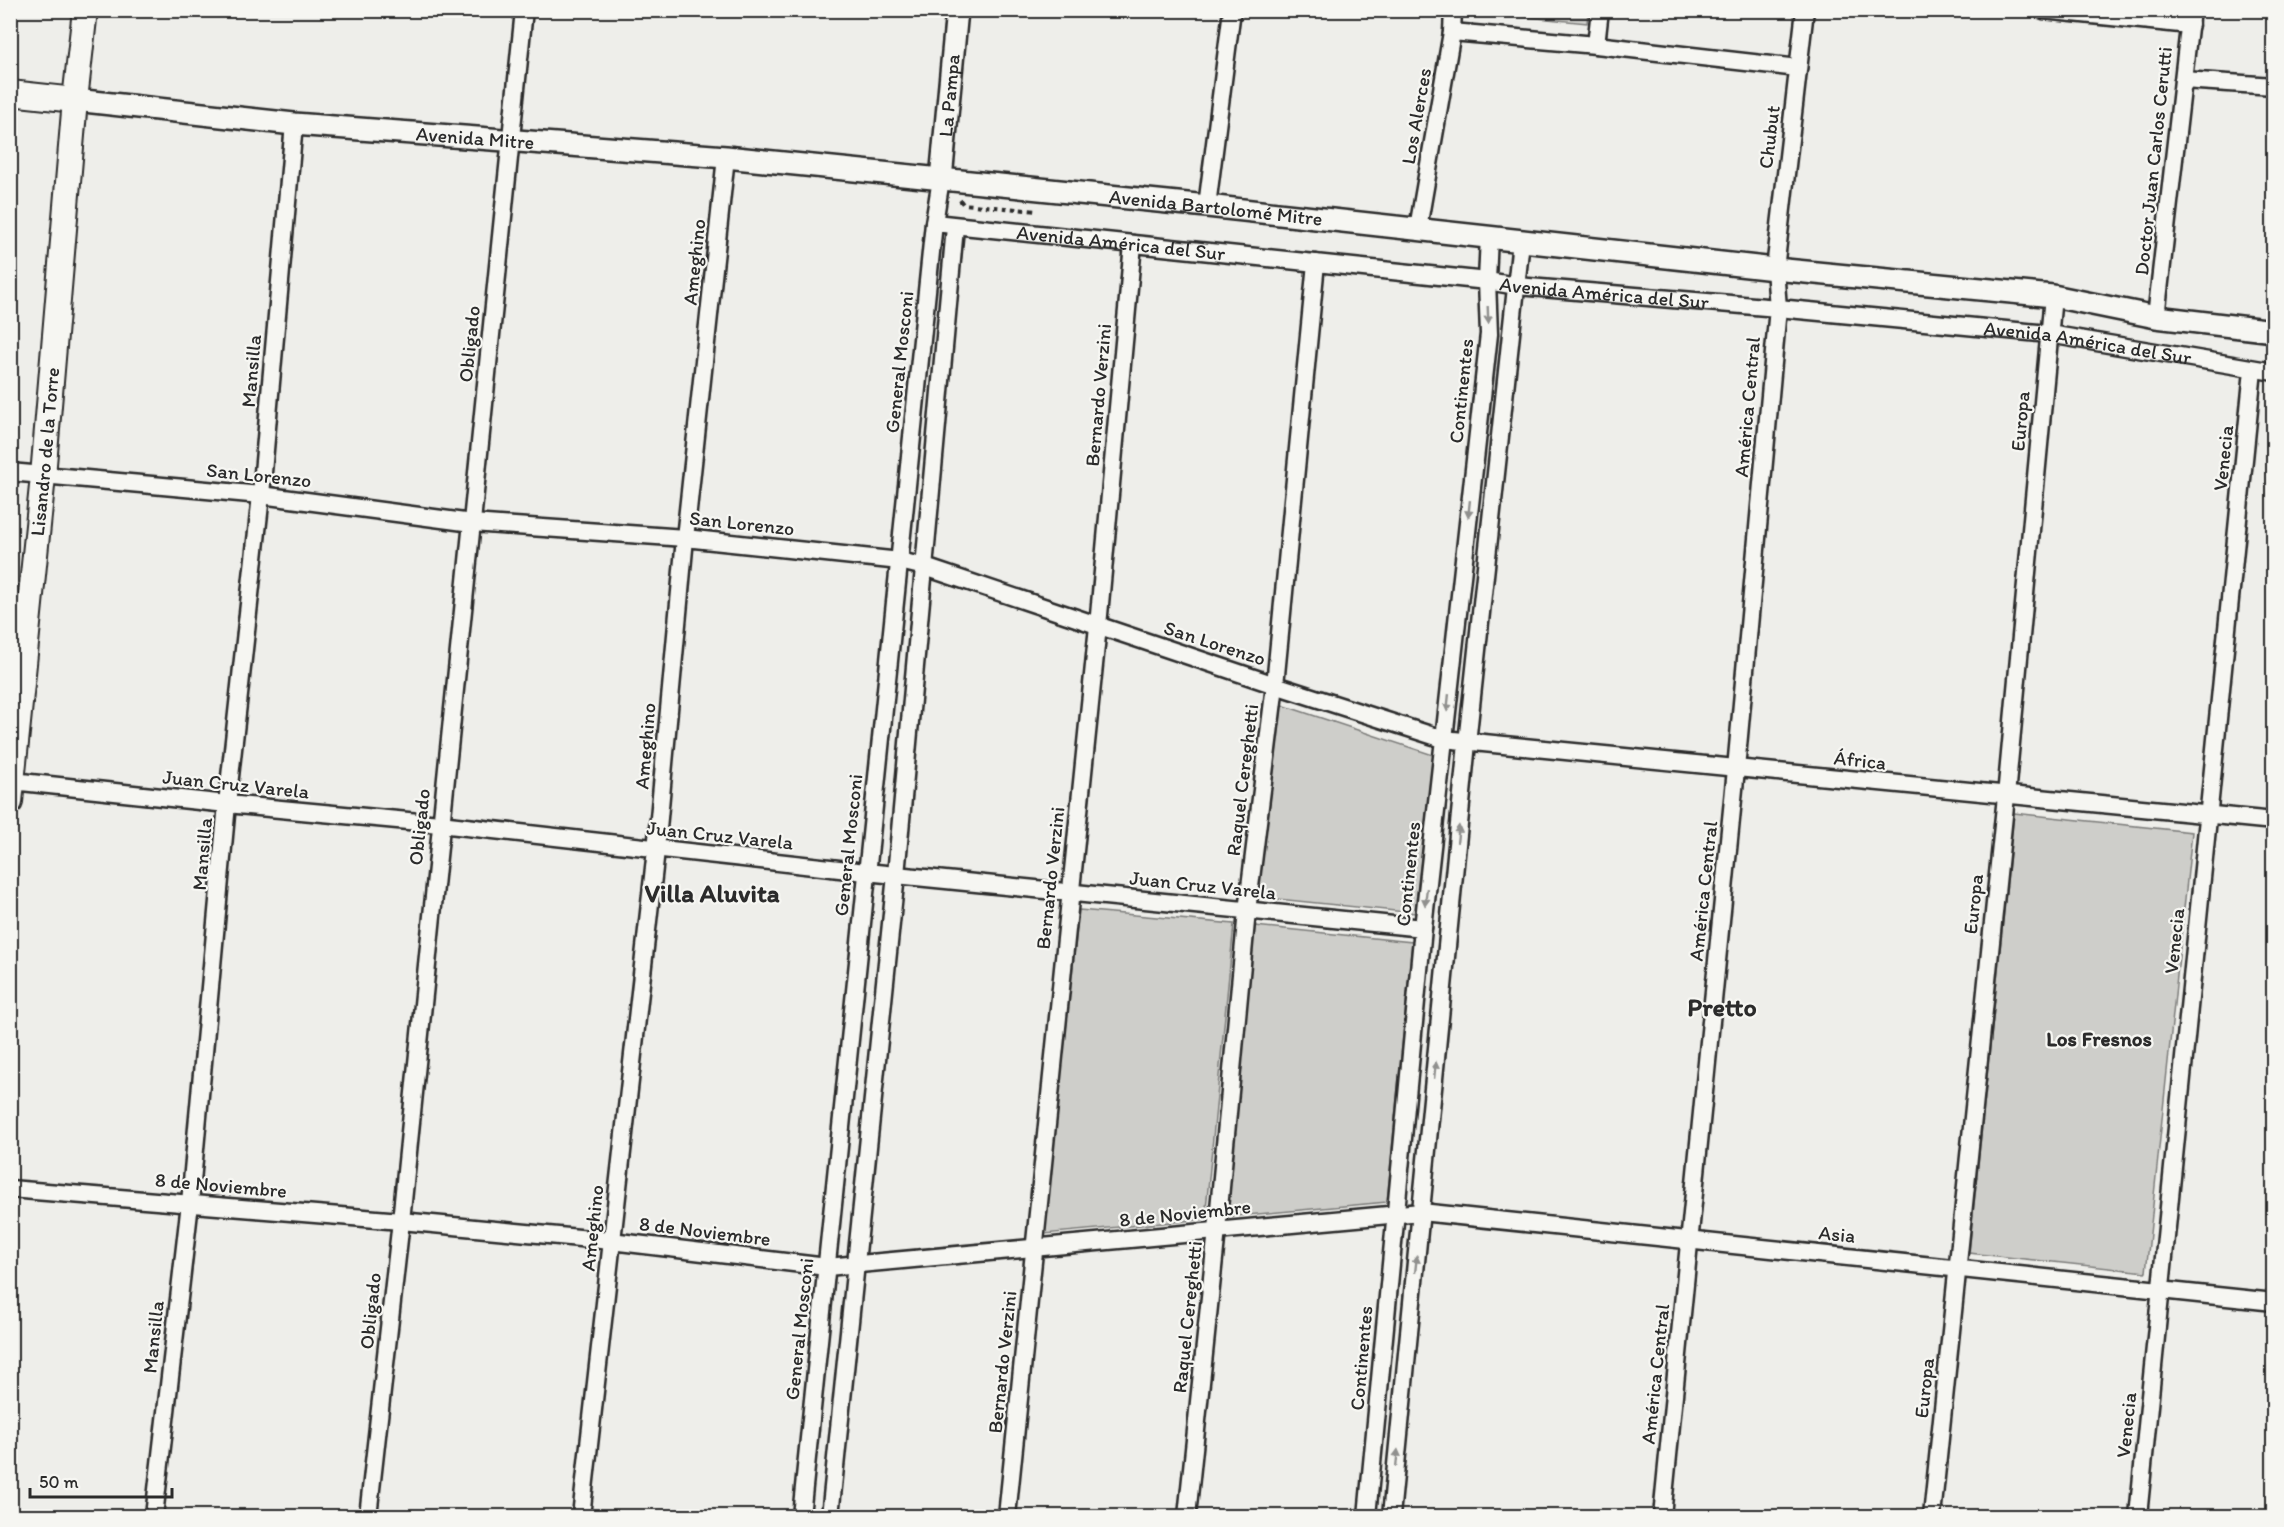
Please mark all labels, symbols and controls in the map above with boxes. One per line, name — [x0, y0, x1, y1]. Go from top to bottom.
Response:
street label: Doctor Juan Carlos Cerutti — [2129, 46, 2177, 276]
street label: La Pampa — [933, 52, 965, 138]
street label: Los Alerces — [1396, 66, 1436, 166]
street label: Chubut — [1753, 104, 1785, 170]
street label: Avenida Mitre — [415, 121, 535, 154]
street label: Avenida Bartolomé Mitre — [1108, 184, 1324, 231]
street label: Ameghino — [678, 218, 710, 306]
street label: Avenida América del Sur — [1015, 220, 1227, 265]
street label: Avenida América del Sur — [1498, 271, 1710, 314]
street label: General Mosconi — [880, 290, 918, 434]
street label: Obligado — [453, 304, 485, 384]
one-way arrow — [1484, 306, 1493, 325]
street label: Avenida América del Sur — [1983, 316, 2193, 370]
street label: Bernardo Verzini — [1080, 323, 1116, 467]
street label: Mansilla — [236, 333, 266, 408]
street label: América Central — [1729, 335, 1765, 478]
street label: Continentes — [1444, 337, 1478, 445]
street label: Lisandro de la Torre — [25, 366, 64, 537]
street label: Europa — [2005, 389, 2035, 452]
street label: Venecia — [2208, 423, 2238, 492]
street label: San Lorenzo — [205, 458, 313, 492]
one-way arrow — [1464, 499, 1474, 518]
street label: San Lorenzo — [688, 506, 796, 540]
street label: San Lorenzo — [1161, 615, 1269, 671]
one-way arrow — [1443, 693, 1452, 712]
street label: Ameghino — [629, 702, 661, 790]
street label: Raquel Cereghetti — [1221, 703, 1263, 857]
street label: África — [1833, 745, 1887, 775]
street label: Juan Cruz Varela — [161, 764, 311, 804]
street label: General Mosconi — [829, 773, 867, 917]
street label: Obligado — [403, 787, 435, 867]
street label: Bernardo Verzini — [1031, 805, 1069, 951]
street label: Juan Cruz Varela — [645, 815, 795, 855]
street label: Mansilla — [187, 816, 217, 891]
street label: América Central — [1684, 819, 1722, 962]
street label: Continentes — [1391, 820, 1425, 928]
one-way arrow — [1453, 825, 1463, 844]
street label: Juan Cruz Varela — [1128, 865, 1278, 905]
street label: Europa — [1958, 872, 1988, 935]
district label: Villa Aluvita — [645, 877, 780, 909]
one-way arrow — [1421, 887, 1431, 906]
street label: Venecia — [2159, 906, 2189, 975]
district label: Pretto — [1687, 991, 1757, 1023]
district label: Los Fresnos — [2046, 1026, 2152, 1051]
one-way arrow — [1430, 1061, 1440, 1080]
street label: 8 de Noviembre — [154, 1167, 288, 1203]
street label: Ameghino — [576, 1184, 608, 1272]
street label: 8 de Noviembre — [1118, 1194, 1252, 1232]
street label: 8 de Noviembre — [638, 1211, 772, 1251]
street label: Asia — [1818, 1220, 1857, 1248]
street label: Raquel Cereghetti — [1167, 1240, 1207, 1394]
one-way arrow — [1411, 1255, 1421, 1274]
street label: General Mosconi — [780, 1257, 818, 1401]
street label: Obligado — [354, 1271, 386, 1351]
street label: Bernardo Verzini — [983, 1289, 1021, 1435]
street label: Mansilla — [137, 1299, 169, 1375]
street label: América Central — [1636, 1302, 1674, 1445]
street label: Continentes — [1344, 1304, 1378, 1412]
street label: Europa — [1909, 1356, 1939, 1419]
street label: Venecia — [2111, 1390, 2141, 1459]
one-way arrow — [1392, 1449, 1402, 1468]
scale bar — [30, 1461, 172, 1499]
text: 50 m — [39, 1471, 79, 1493]

